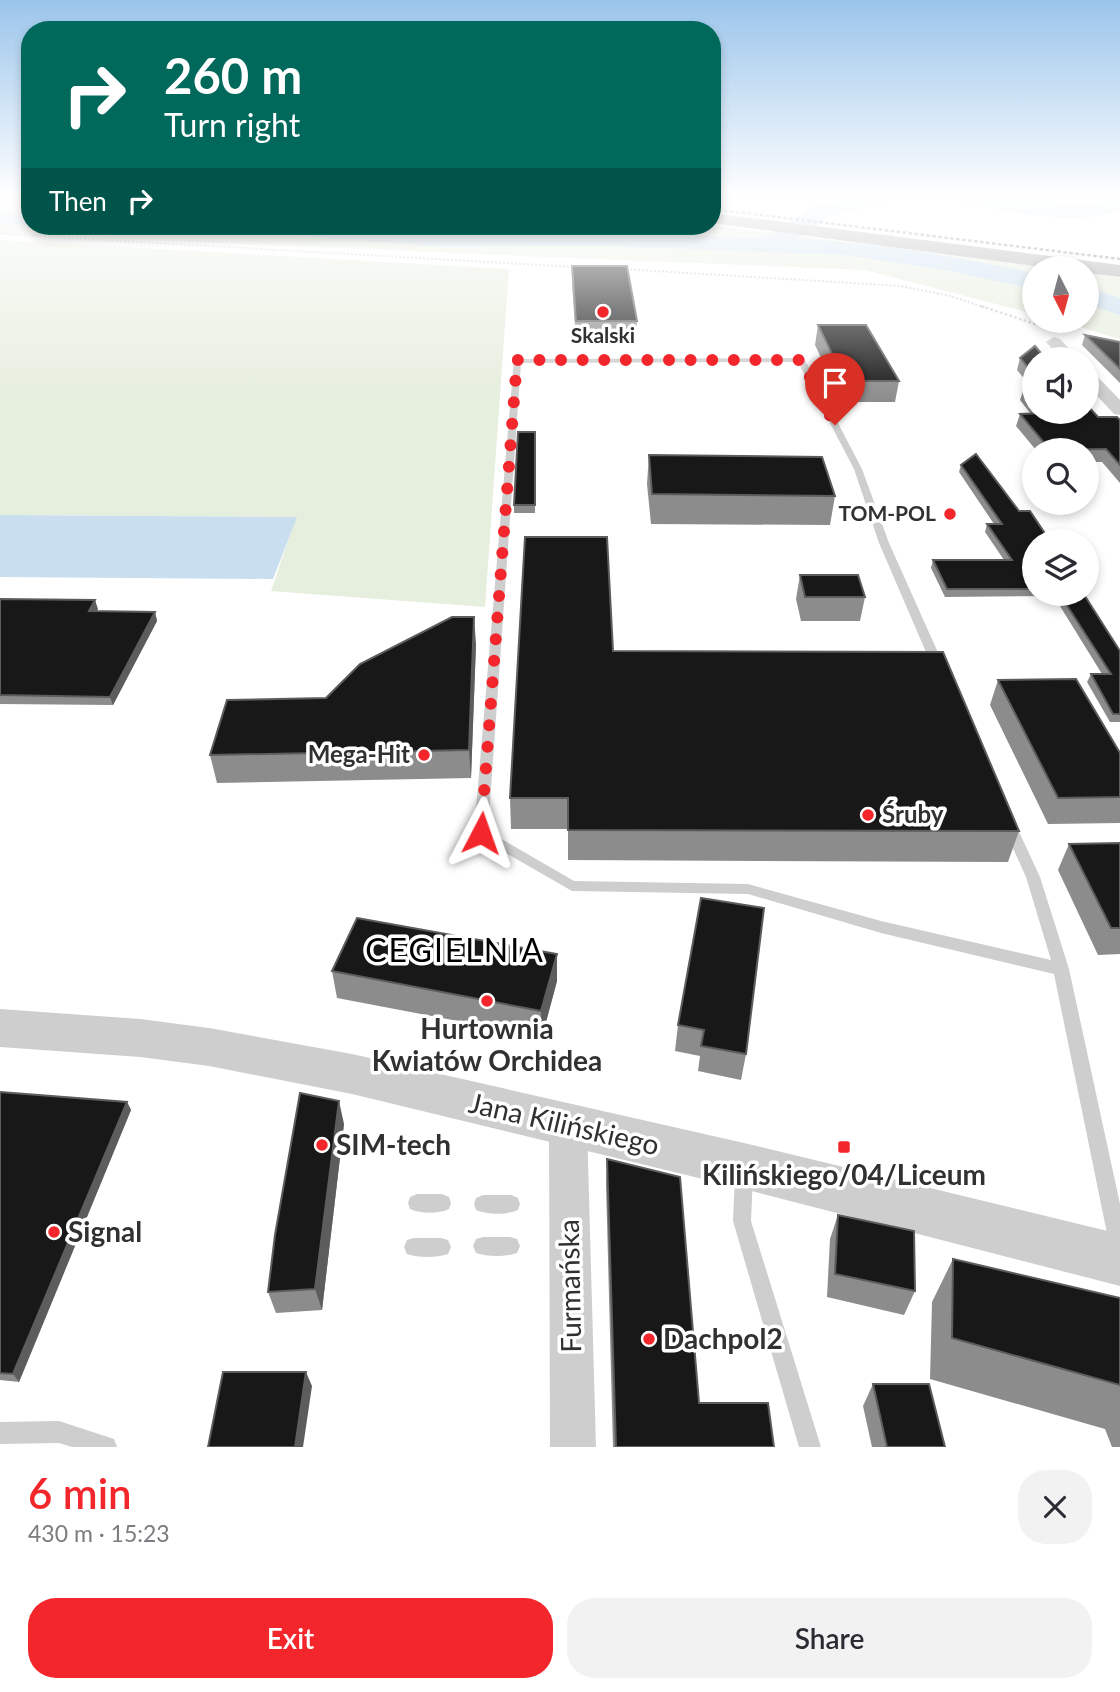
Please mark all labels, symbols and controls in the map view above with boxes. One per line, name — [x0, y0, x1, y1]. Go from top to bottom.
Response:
text: 260 m — [164, 46, 302, 104]
icon: right — [49, 49, 140, 140]
text: Turn right — [164, 105, 300, 144]
icon: right — [121, 182, 159, 220]
text: Then — [49, 185, 107, 217]
north arrow — [1022, 256, 1099, 332]
map controls — [1022, 256, 1099, 606]
marker: Skalski — [595, 304, 611, 320]
place label: Skalski — [571, 322, 635, 347]
button: sound — [1022, 347, 1099, 424]
pin — [805, 353, 865, 425]
icon: arrive — [816, 364, 854, 402]
button: search — [1022, 438, 1099, 515]
place label: TOM-POL — [838, 500, 936, 525]
marker: TOM-POL — [942, 506, 958, 522]
button: layers — [1022, 529, 1099, 606]
place label: Mega-Hit — [308, 739, 410, 768]
marker: Mega-Hit — [416, 747, 432, 763]
position arrow — [444, 796, 518, 870]
place label: Śruby — [882, 799, 944, 828]
marker: Śruby — [860, 807, 876, 823]
district label: CEGIELNIA — [365, 930, 545, 969]
marker: Hurtownia Kwiatów Orchidea — [479, 993, 495, 1009]
place label: Hurtownia Kwiatów Orchidea — [372, 1011, 602, 1077]
street label: Jana Kilińskiego — [466, 1085, 663, 1161]
place label: SIM-tech — [336, 1127, 451, 1161]
marker: SIM-tech — [314, 1137, 330, 1153]
marker: Kilińskiego/04/Liceum — [836, 1139, 852, 1155]
place label: Kilińskiego/04/Liceum — [702, 1157, 986, 1191]
place label: Signal — [68, 1214, 142, 1248]
street label: Furmańska — [551, 1219, 587, 1353]
marker: Signal — [46, 1224, 62, 1240]
place label: Dachpol2 — [663, 1321, 783, 1355]
marker: Dachpol2 — [641, 1331, 657, 1347]
text: 6 min — [28, 1468, 132, 1518]
button: close — [1018, 1470, 1092, 1544]
text: 430 m · 15:23 — [28, 1519, 170, 1547]
button: Exit — [28, 1598, 553, 1678]
button: Share — [567, 1598, 1092, 1678]

